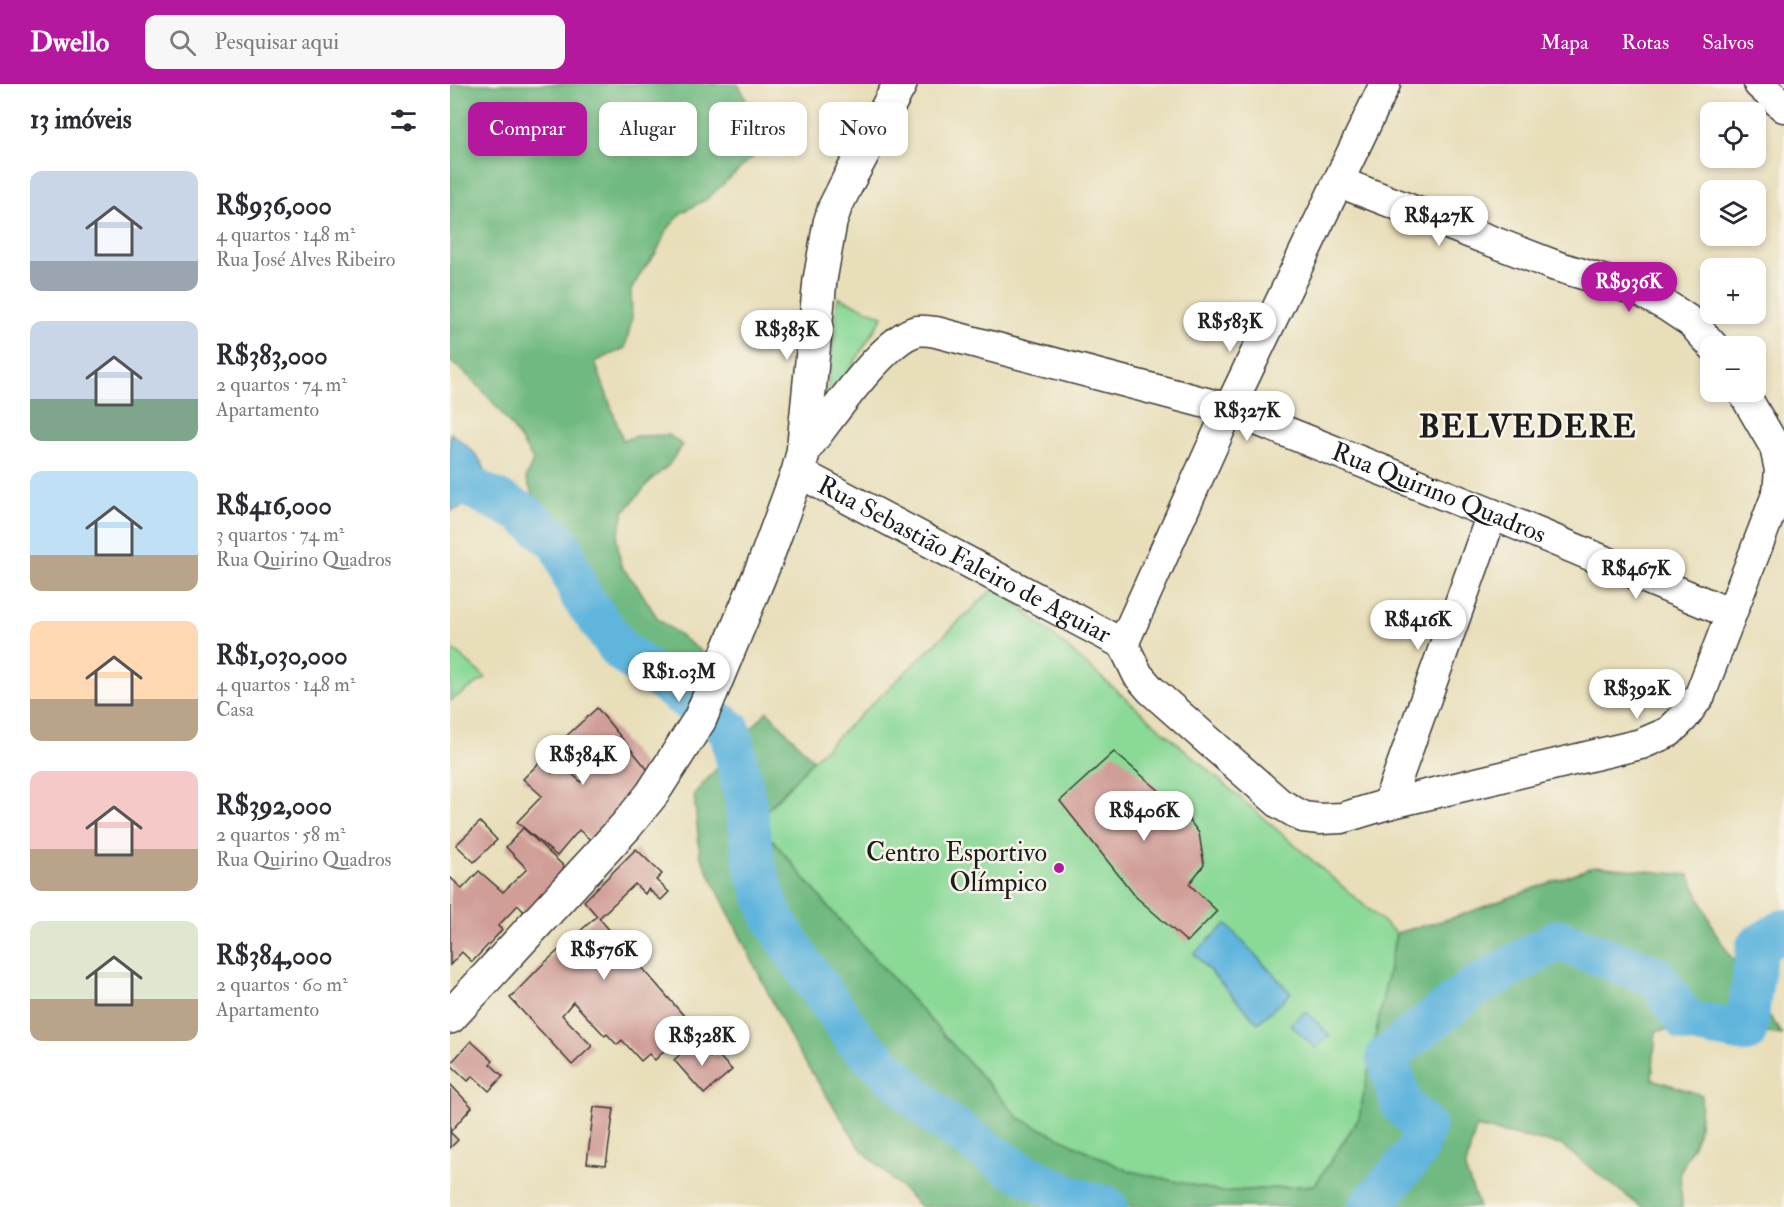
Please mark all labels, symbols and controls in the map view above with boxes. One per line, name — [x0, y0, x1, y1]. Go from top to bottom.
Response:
search box — [145, 15, 565, 69]
text: Dwello — [30, 25, 109, 60]
icon: search — [166, 26, 199, 59]
text: Pesquisar aqui — [214, 28, 339, 56]
text: Mapa — [1541, 29, 1589, 56]
text: Rotas — [1622, 29, 1669, 56]
text: Salvos — [1702, 29, 1754, 56]
chip: Comprar — [468, 102, 587, 156]
chip: Alugar — [599, 102, 697, 156]
chip: Filtros — [709, 102, 807, 156]
chip: Novo — [819, 102, 908, 156]
map controls — [1700, 102, 1766, 402]
button: locate — [1700, 102, 1766, 168]
text: 13 imóveis — [30, 104, 132, 136]
icon: filters — [387, 104, 420, 137]
button: layers — [1700, 180, 1766, 246]
text: R$936,000 — [216, 190, 332, 222]
icon: home — [78, 195, 150, 267]
pin: R$427K — [1390, 196, 1488, 247]
text: R$427K — [1404, 203, 1474, 228]
text: 4 quartos · 148 m² — [216, 222, 355, 247]
text: Rua José Alves Ribeiro — [216, 247, 395, 272]
button: + — [1700, 258, 1766, 324]
pin: R$936K — [1580, 262, 1678, 313]
text: R$936K — [1595, 269, 1663, 294]
pin: R$583K — [1181, 302, 1279, 353]
text: R$583K — [1197, 309, 1263, 334]
pin: R$383K — [738, 310, 836, 361]
text: R$383K — [755, 317, 819, 342]
button: − — [1700, 336, 1766, 402]
text: R$383,000 — [216, 340, 328, 372]
icon: home — [78, 345, 150, 417]
text: 2 quartos · 74 m² — [216, 372, 347, 397]
pin: R$327K — [1198, 391, 1296, 442]
text: Apartamento — [216, 397, 319, 422]
text: R$327K — [1214, 398, 1280, 423]
district label: BELVEDERE — [1419, 407, 1637, 447]
street label: Rua Quirino Quadros — [1327, 436, 1551, 551]
street label: Rua Sebastião Faleiro de Aguiar — [812, 469, 1117, 651]
text: R$416,000 — [216, 490, 332, 522]
icon: home — [78, 495, 150, 567]
text: 3 quartos · 74 m² — [216, 522, 344, 547]
text: Rua Quirino Quadros — [216, 547, 391, 572]
pin: R$467K — [1587, 549, 1685, 600]
text: R$467K — [1601, 556, 1671, 581]
pin: R$416K — [1369, 600, 1467, 651]
text: R$416K — [1384, 607, 1452, 632]
text: R$1,030,000 — [216, 640, 348, 672]
icon: home — [78, 645, 150, 717]
pin: R$1.03M — [624, 652, 734, 703]
text: R$1.03M — [642, 659, 716, 684]
pin: R$392K — [1588, 669, 1686, 720]
text: 4 quartos · 148 m² — [216, 672, 355, 697]
text: R$392K — [1603, 676, 1671, 701]
text: Casa — [216, 697, 254, 722]
pin: R$384K — [534, 735, 632, 786]
text: R$384K — [549, 742, 617, 767]
text: R$392,000 — [216, 790, 332, 822]
pin: R$406K — [1095, 791, 1193, 842]
icon: home — [78, 795, 150, 867]
text: R$406K — [1109, 798, 1179, 823]
text: 2 quartos · 58 m² — [216, 822, 346, 847]
place label: Centro Esportivo Olímpico — [866, 837, 1047, 900]
text: Rua Quirino Quadros — [216, 847, 391, 872]
marker: Centro Esportivo Olímpico — [1052, 861, 1066, 875]
pin: R$576K — [555, 930, 653, 981]
text: R$576K — [570, 937, 638, 962]
text: R$384,000 — [216, 940, 332, 972]
icon: home — [78, 945, 150, 1017]
text: 2 quartos · 60 m² — [216, 972, 348, 997]
text: Apartamento — [216, 997, 319, 1022]
pin: R$328K — [653, 1016, 751, 1067]
text: R$328K — [669, 1023, 735, 1048]

